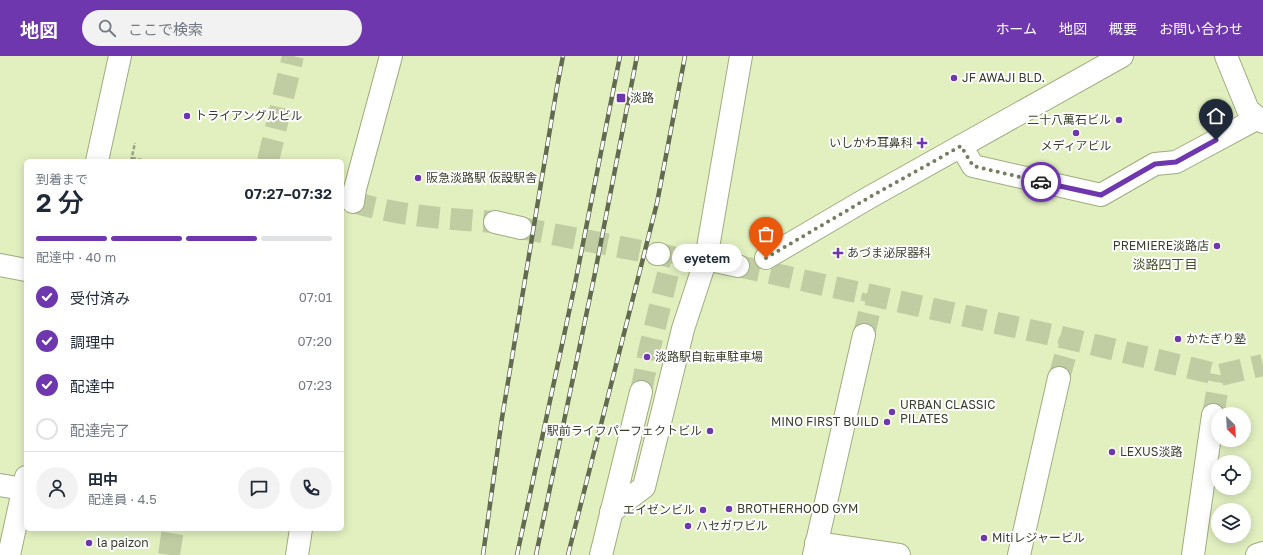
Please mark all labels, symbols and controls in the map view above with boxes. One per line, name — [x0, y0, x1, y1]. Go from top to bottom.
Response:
search box — [82, 10, 362, 46]
icon: search — [96, 17, 118, 39]
text: 地図 — [20, 18, 58, 41]
text: ここで検索 — [128, 20, 203, 38]
text: ホーム — [995, 20, 1037, 37]
text: 地図 — [1059, 20, 1087, 37]
text: 概要 — [1109, 20, 1137, 37]
text: お問い合わせ — [1159, 20, 1243, 37]
place label: JF AWAJI BLD. — [962, 70, 1045, 85]
marker: JF AWAJI BLD. — [949, 73, 959, 83]
place label: 淡路 — [630, 90, 654, 105]
marker: 淡路 — [615, 92, 627, 104]
pin — [1199, 99, 1233, 140]
icon: home — [1205, 105, 1227, 127]
place label: トライアングルビル — [195, 108, 303, 123]
marker: トライアングルビル — [182, 111, 192, 121]
place label: 二十八萬石ビル — [1027, 112, 1111, 127]
marker: 二十八萬石ビル — [1114, 115, 1124, 125]
marker: メディアビル — [1071, 128, 1081, 138]
place label: いしかわ耳鼻科 — [829, 135, 913, 150]
marker: いしかわ耳鼻科 — [916, 137, 928, 149]
place label: メディアビル — [1040, 138, 1112, 153]
courier — [1021, 162, 1061, 202]
place label: 阪急淡路駅 仮設駅舎 — [426, 170, 537, 185]
text: 到着まで — [36, 171, 88, 187]
icon: car — [1030, 171, 1052, 193]
marker: 阪急淡路駅 仮設駅舎 — [413, 173, 423, 183]
text: 07:27–07:32 — [244, 184, 332, 202]
text: 2 分 — [36, 187, 84, 218]
pin — [749, 217, 783, 258]
icon: bag — [755, 223, 777, 245]
place label: PREMIERE淡路店 — [1113, 238, 1209, 253]
marker: PREMIERE淡路店 — [1212, 241, 1222, 251]
callout: eyetem — [672, 244, 742, 272]
place label: あづま泌尿器科 — [847, 245, 931, 260]
marker: あづま泌尿器科 — [832, 247, 844, 259]
text: 配達中 · 40 m — [36, 249, 116, 265]
text: eyetem — [684, 250, 730, 266]
district label: 淡路四丁目 — [1132, 256, 1198, 272]
icon: check — [36, 286, 58, 308]
text: 受付済み — [70, 289, 130, 307]
text: 07:01 — [299, 289, 332, 305]
icon: check — [36, 330, 58, 352]
place label: かたぎり塾 — [1186, 331, 1246, 346]
text: 調理中 — [70, 333, 115, 351]
text: 07:20 — [298, 333, 332, 349]
marker: かたぎり塾 — [1173, 334, 1183, 344]
place label: 淡路駅自転車駐車場 — [655, 349, 763, 364]
marker: 淡路駅自転車駐車場 — [642, 352, 652, 362]
icon: check — [36, 374, 58, 396]
text: 配達中 — [70, 377, 115, 395]
text: 07:23 — [298, 377, 332, 393]
place label: URBAN CLASSIC PILATES — [900, 397, 995, 426]
marker: URBAN CLASSIC PILATES — [887, 407, 897, 417]
north arrow — [1211, 407, 1251, 447]
map controls — [1211, 407, 1251, 543]
place label: MINO FIRST BUILD — [771, 414, 879, 429]
marker: MINO FIRST BUILD — [882, 417, 892, 427]
text: 配達完了 — [70, 421, 130, 439]
place label: 駅前ライフパーフェクトビル — [547, 423, 702, 438]
marker: 駅前ライフパーフェクトビル — [705, 426, 715, 436]
place label: LEXUS淡路 — [1120, 444, 1183, 459]
marker: LEXUS淡路 — [1107, 447, 1117, 457]
button: locate — [1211, 455, 1251, 495]
button: person — [36, 467, 78, 509]
button: chat — [238, 467, 280, 509]
button: phone — [290, 467, 332, 509]
text: 田中 — [88, 470, 118, 488]
text: 配達員 · 4.5 — [88, 491, 157, 507]
place label: BROTHERHOOD GYM — [737, 501, 858, 516]
place label: エイゼンビル — [623, 502, 695, 517]
button: layers — [1211, 503, 1251, 543]
marker: BROTHERHOOD GYM — [724, 504, 734, 514]
marker: エイゼンビル — [698, 505, 708, 515]
place label: ハセガワビル — [696, 518, 768, 533]
marker: ハセガワビル — [683, 521, 693, 531]
place label: Mitiレジャービル — [992, 530, 1085, 545]
marker: Mitiレジャービル — [979, 533, 989, 543]
place label: la paizon — [97, 535, 149, 550]
marker: la paizon — [84, 538, 94, 548]

